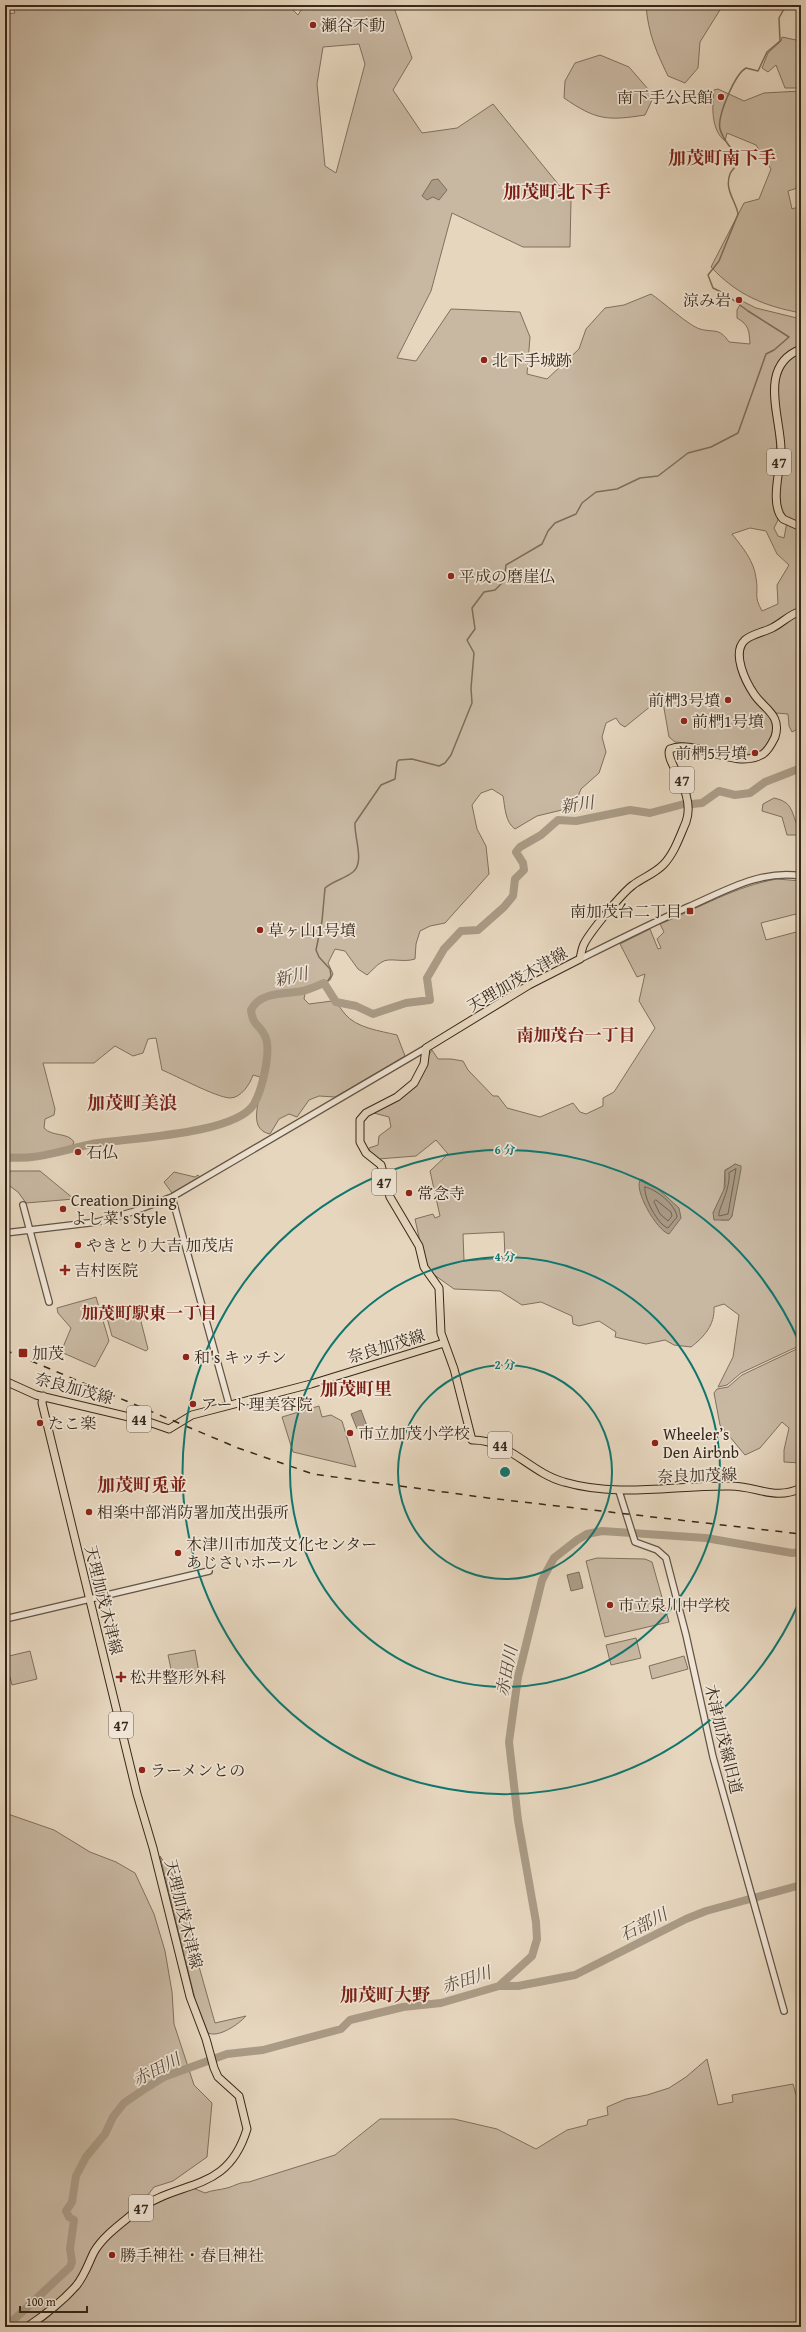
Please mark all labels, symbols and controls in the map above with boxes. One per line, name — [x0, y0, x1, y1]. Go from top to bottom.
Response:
place label: 瀬谷不動 — [321, 13, 385, 37]
marker: 瀬谷不動 — [308, 20, 318, 30]
place label: 南下手公民館 — [617, 85, 713, 109]
marker: 南下手公民館 — [716, 92, 726, 102]
district label: 加茂町南下手 — [668, 144, 776, 171]
district label: 加茂町北下手 — [503, 178, 611, 205]
place label: 涼み岩 — [683, 288, 731, 312]
marker: 涼み岩 — [734, 295, 744, 305]
place label: 北下手城跡 — [492, 348, 572, 372]
marker: 北下手城跡 — [479, 355, 489, 365]
road number: 47 — [767, 449, 791, 475]
place label: 平成の磨崖仏 — [459, 564, 555, 588]
marker: 平成の磨崖仏 — [446, 571, 456, 581]
place label: 前椚3号墳 — [648, 688, 720, 712]
marker: 前椚3号墳 — [723, 695, 733, 705]
place label: 前椚1号墳 — [692, 709, 764, 733]
marker: 前椚1号墳 — [679, 716, 689, 726]
place label: 前椚5号墳 — [675, 741, 747, 765]
marker: 前椚5号墳 — [750, 748, 760, 758]
road number: 47 — [670, 767, 694, 793]
water label: 新川 — [558, 789, 598, 819]
place label: 南加茂台二丁目 — [570, 899, 682, 923]
marker: 南加茂台二丁目 — [685, 906, 695, 916]
place label: 草ヶ山1号墳 — [268, 918, 356, 942]
marker: 草ヶ山1号墳 — [255, 925, 265, 935]
street label: 天理加茂木津線 — [462, 941, 572, 1017]
water label: 新川 — [272, 960, 312, 992]
district label: 南加茂台一丁目 — [517, 1022, 636, 1047]
district label: 加茂町美浪 — [87, 1089, 177, 1116]
place label: 石仏 — [86, 1140, 118, 1164]
text: 6 分 — [495, 1141, 515, 1158]
marker: 石仏 — [73, 1147, 83, 1157]
road number: 47 — [372, 1169, 396, 1195]
place label: 常念寺 — [417, 1181, 465, 1205]
place label: Creation Dining よし菜's Style — [71, 1188, 177, 1230]
marker: 常念寺 — [404, 1188, 414, 1198]
marker: Creation Dining よし菜's Style — [58, 1204, 68, 1214]
place label: やきとり大吉 加茂店 — [86, 1233, 234, 1257]
marker: やきとり大吉 加茂店 — [73, 1240, 83, 1250]
text: 4 分 — [495, 1248, 515, 1265]
place label: 吉村医院 — [74, 1258, 138, 1282]
marker: 吉村医院 — [59, 1264, 71, 1276]
district label: 加茂町駅東一丁目 — [81, 1300, 217, 1325]
street label: 奈良加茂線 — [344, 1323, 428, 1369]
place label: 加茂 — [32, 1341, 64, 1365]
place label: 和's キッチン — [194, 1345, 287, 1369]
marker: 加茂 — [17, 1347, 29, 1359]
marker: 和's キッチン — [181, 1352, 191, 1362]
text: 2 分 — [495, 1356, 515, 1373]
street label: 奈良加茂線 — [32, 1366, 116, 1410]
district label: 加茂町里 — [320, 1375, 392, 1402]
place label: アート理美容院 — [201, 1392, 313, 1416]
marker: アート理美容院 — [188, 1399, 198, 1409]
road number: 44 — [127, 1406, 151, 1432]
place label: たこ楽 — [48, 1411, 96, 1435]
marker: たこ楽 — [35, 1418, 45, 1428]
place label: 市立加茂小学校 — [358, 1421, 470, 1445]
place label: Wheeler’s Den Airbnb — [663, 1422, 739, 1464]
marker: 市立加茂小学校 — [345, 1428, 355, 1438]
road number: 44 — [488, 1432, 512, 1458]
marker: Wheeler’s Den Airbnb — [650, 1438, 660, 1448]
street label: 奈良加茂線 — [657, 1462, 737, 1488]
centre of rings — [498, 1465, 512, 1479]
district label: 加茂町兎並 — [97, 1471, 187, 1498]
place label: 相楽中部消防署加茂出張所 — [97, 1500, 289, 1524]
marker: 相楽中部消防署加茂出張所 — [84, 1507, 94, 1517]
place label: 木津川市加茂文化センター あじさいホール — [186, 1532, 377, 1574]
street label: 天理加茂木津線 — [79, 1543, 129, 1657]
marker: 木津川市加茂文化センター あじさいホール — [173, 1548, 183, 1558]
place label: 市立泉川中学校 — [618, 1593, 730, 1617]
marker: 市立泉川中学校 — [605, 1600, 615, 1610]
water label: 赤田川 — [489, 1642, 524, 1698]
place label: 松井整形外科 — [130, 1665, 226, 1689]
marker: 松井整形外科 — [115, 1671, 127, 1683]
street label: 木津加茂線旧道 — [699, 1682, 749, 1796]
road number: 47 — [109, 1712, 133, 1738]
place label: ラーメンとの — [150, 1758, 245, 1782]
marker: ラーメンとの — [137, 1765, 147, 1775]
street label: 天理加茂木津線 — [159, 1857, 209, 1971]
water label: 石部川 — [615, 1900, 673, 1947]
water label: 赤田川 — [438, 1959, 496, 1999]
district label: 加茂町大野 — [340, 1981, 431, 2008]
water label: 赤田川 — [128, 2045, 186, 2092]
road number: 47 — [129, 2195, 153, 2221]
place label: 勝手神社・春日神社 — [120, 2243, 264, 2267]
marker: 勝手神社・春日神社 — [107, 2250, 117, 2260]
scale bar — [20, 2288, 87, 2314]
text: 100 m — [26, 2293, 56, 2310]

